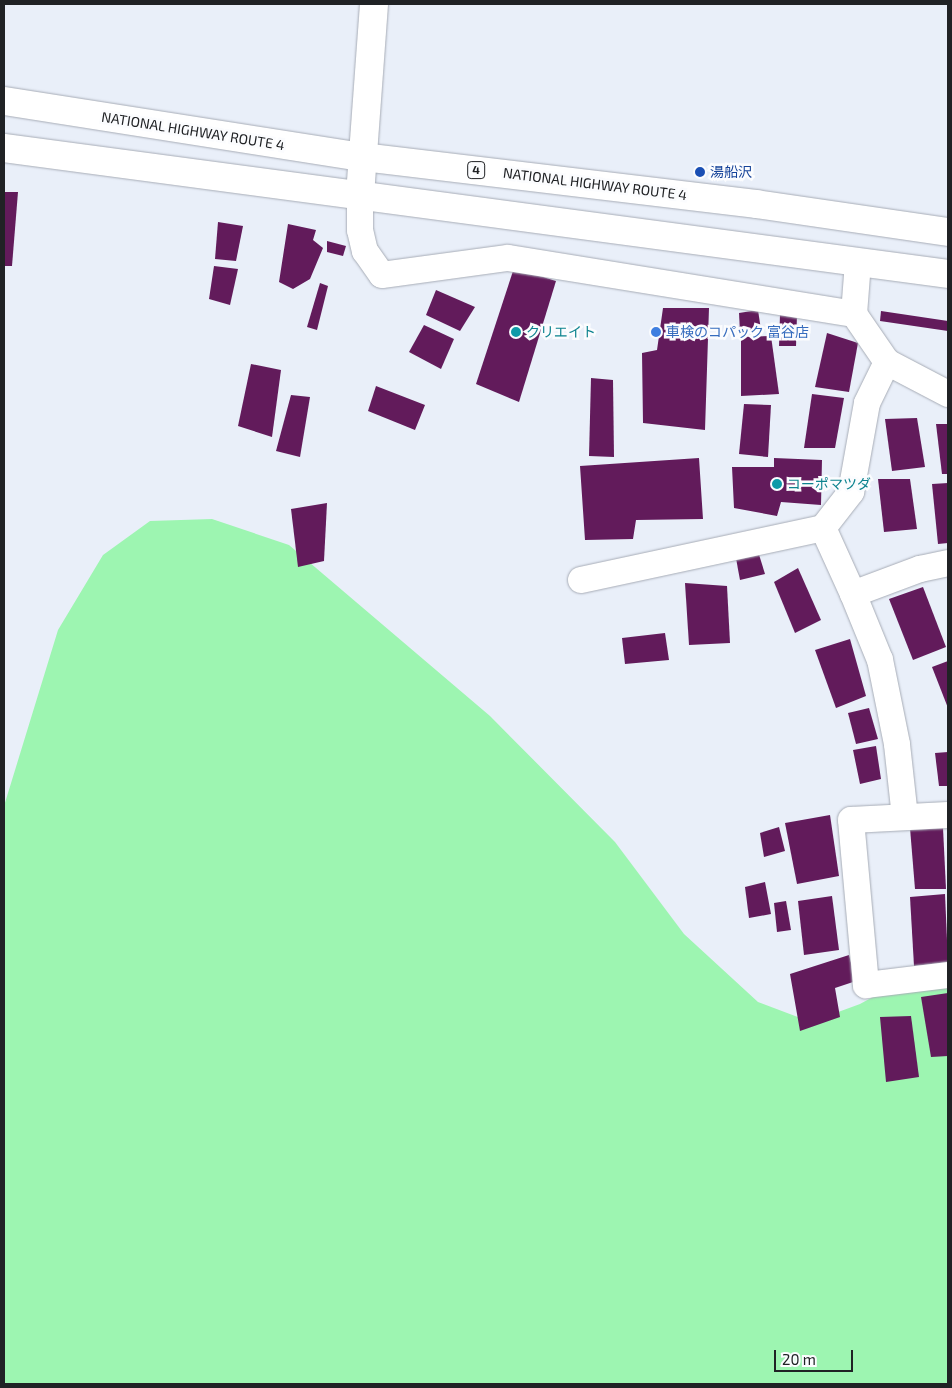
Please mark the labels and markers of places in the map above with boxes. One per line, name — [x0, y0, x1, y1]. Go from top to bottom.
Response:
place label: 湯船沢 — [710, 164, 752, 180]
marker: 湯船沢 — [694, 166, 706, 178]
place label: クリエイト — [526, 324, 596, 340]
place label: 車検のコパック 富谷店 — [666, 324, 809, 340]
marker: クリエイト — [510, 326, 522, 338]
marker: 車検のコパック 富谷店 — [650, 326, 662, 338]
place label: コーポマツダ — [787, 476, 871, 492]
marker: コーポマツダ — [771, 478, 783, 490]

